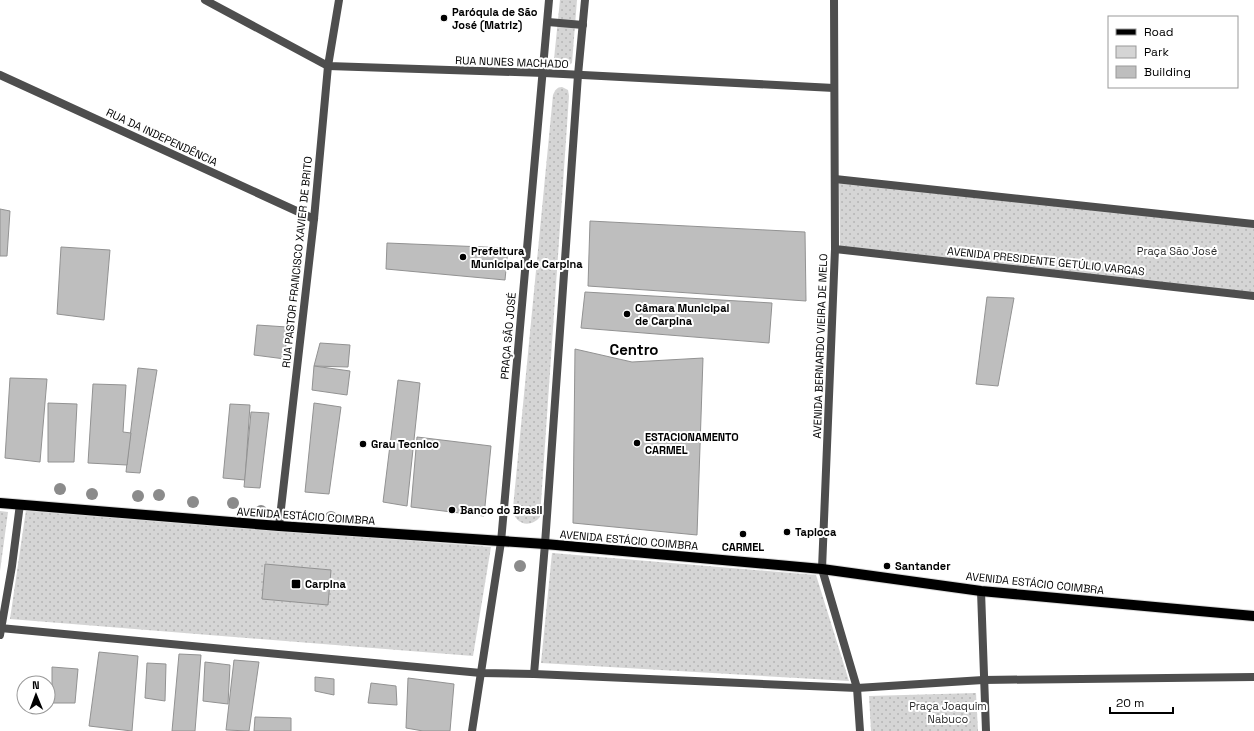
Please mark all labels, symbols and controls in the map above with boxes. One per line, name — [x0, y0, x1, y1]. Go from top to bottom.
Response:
place label: Paróquia de São José (Matriz) — [452, 5, 538, 33]
marker: Paróquia de São José (Matriz) — [439, 13, 449, 23]
legend — [1108, 16, 1238, 88]
text: Road — [1144, 24, 1173, 40]
text: Park — [1144, 44, 1169, 60]
street label: RUA NUNES MACHADO — [455, 53, 569, 71]
text: Building — [1144, 64, 1191, 80]
street label: RUA DA INDEPENDÊNCIA — [104, 105, 220, 169]
street label: RUA PASTOR FRANCISCO XAVIER DE BRITO — [279, 156, 315, 368]
street label: AVENIDA PRESIDENTE GETÚLIO VARGAS — [947, 243, 1146, 278]
place label: Prefeitura Municipal de Carpina — [471, 244, 583, 271]
park label: Praça São José — [1137, 244, 1217, 258]
marker: Prefeitura Municipal de Carpina — [458, 252, 468, 262]
street label: AVENIDA BERNARDO VIEIRA DE MELO — [810, 253, 830, 439]
street label: PRAÇA SÃO JOSÉ — [497, 292, 519, 380]
place label: Câmara Municipal de Carpina — [635, 301, 729, 328]
marker: Câmara Municipal de Carpina — [622, 309, 632, 319]
district label: Centro — [609, 340, 659, 359]
place label: ESTACIONAMENTO CARMEL — [645, 430, 739, 457]
place label: Grau Tecnico — [371, 437, 439, 451]
marker: ESTACIONAMENTO CARMEL — [632, 438, 642, 448]
marker: Grau Tecnico — [358, 439, 368, 449]
place label: Banco do Brasil — [460, 503, 542, 517]
street label: AVENIDA ESTÁCIO COIMBRA — [236, 504, 376, 528]
marker: Banco do Brasil — [447, 505, 457, 515]
place label: Tapioca — [795, 525, 837, 539]
street label: AVENIDA ESTÁCIO COIMBRA — [559, 527, 699, 553]
marker: Tapioca — [782, 527, 792, 537]
marker: CARMEL — [738, 529, 748, 539]
place label: CARMEL — [722, 540, 764, 554]
place label: Santander — [895, 559, 951, 573]
marker: Santander — [882, 561, 892, 571]
street label: AVENIDA ESTÁCIO COIMBRA — [965, 569, 1105, 597]
place label: Carpina — [305, 577, 347, 591]
marker: Carpina — [290, 578, 302, 590]
north arrow — [16, 675, 56, 715]
text: N — [32, 678, 40, 692]
scale bar — [1110, 689, 1173, 715]
text: 20 m — [1116, 695, 1144, 711]
park label: Praça Joaquim Nabuco — [909, 699, 987, 726]

